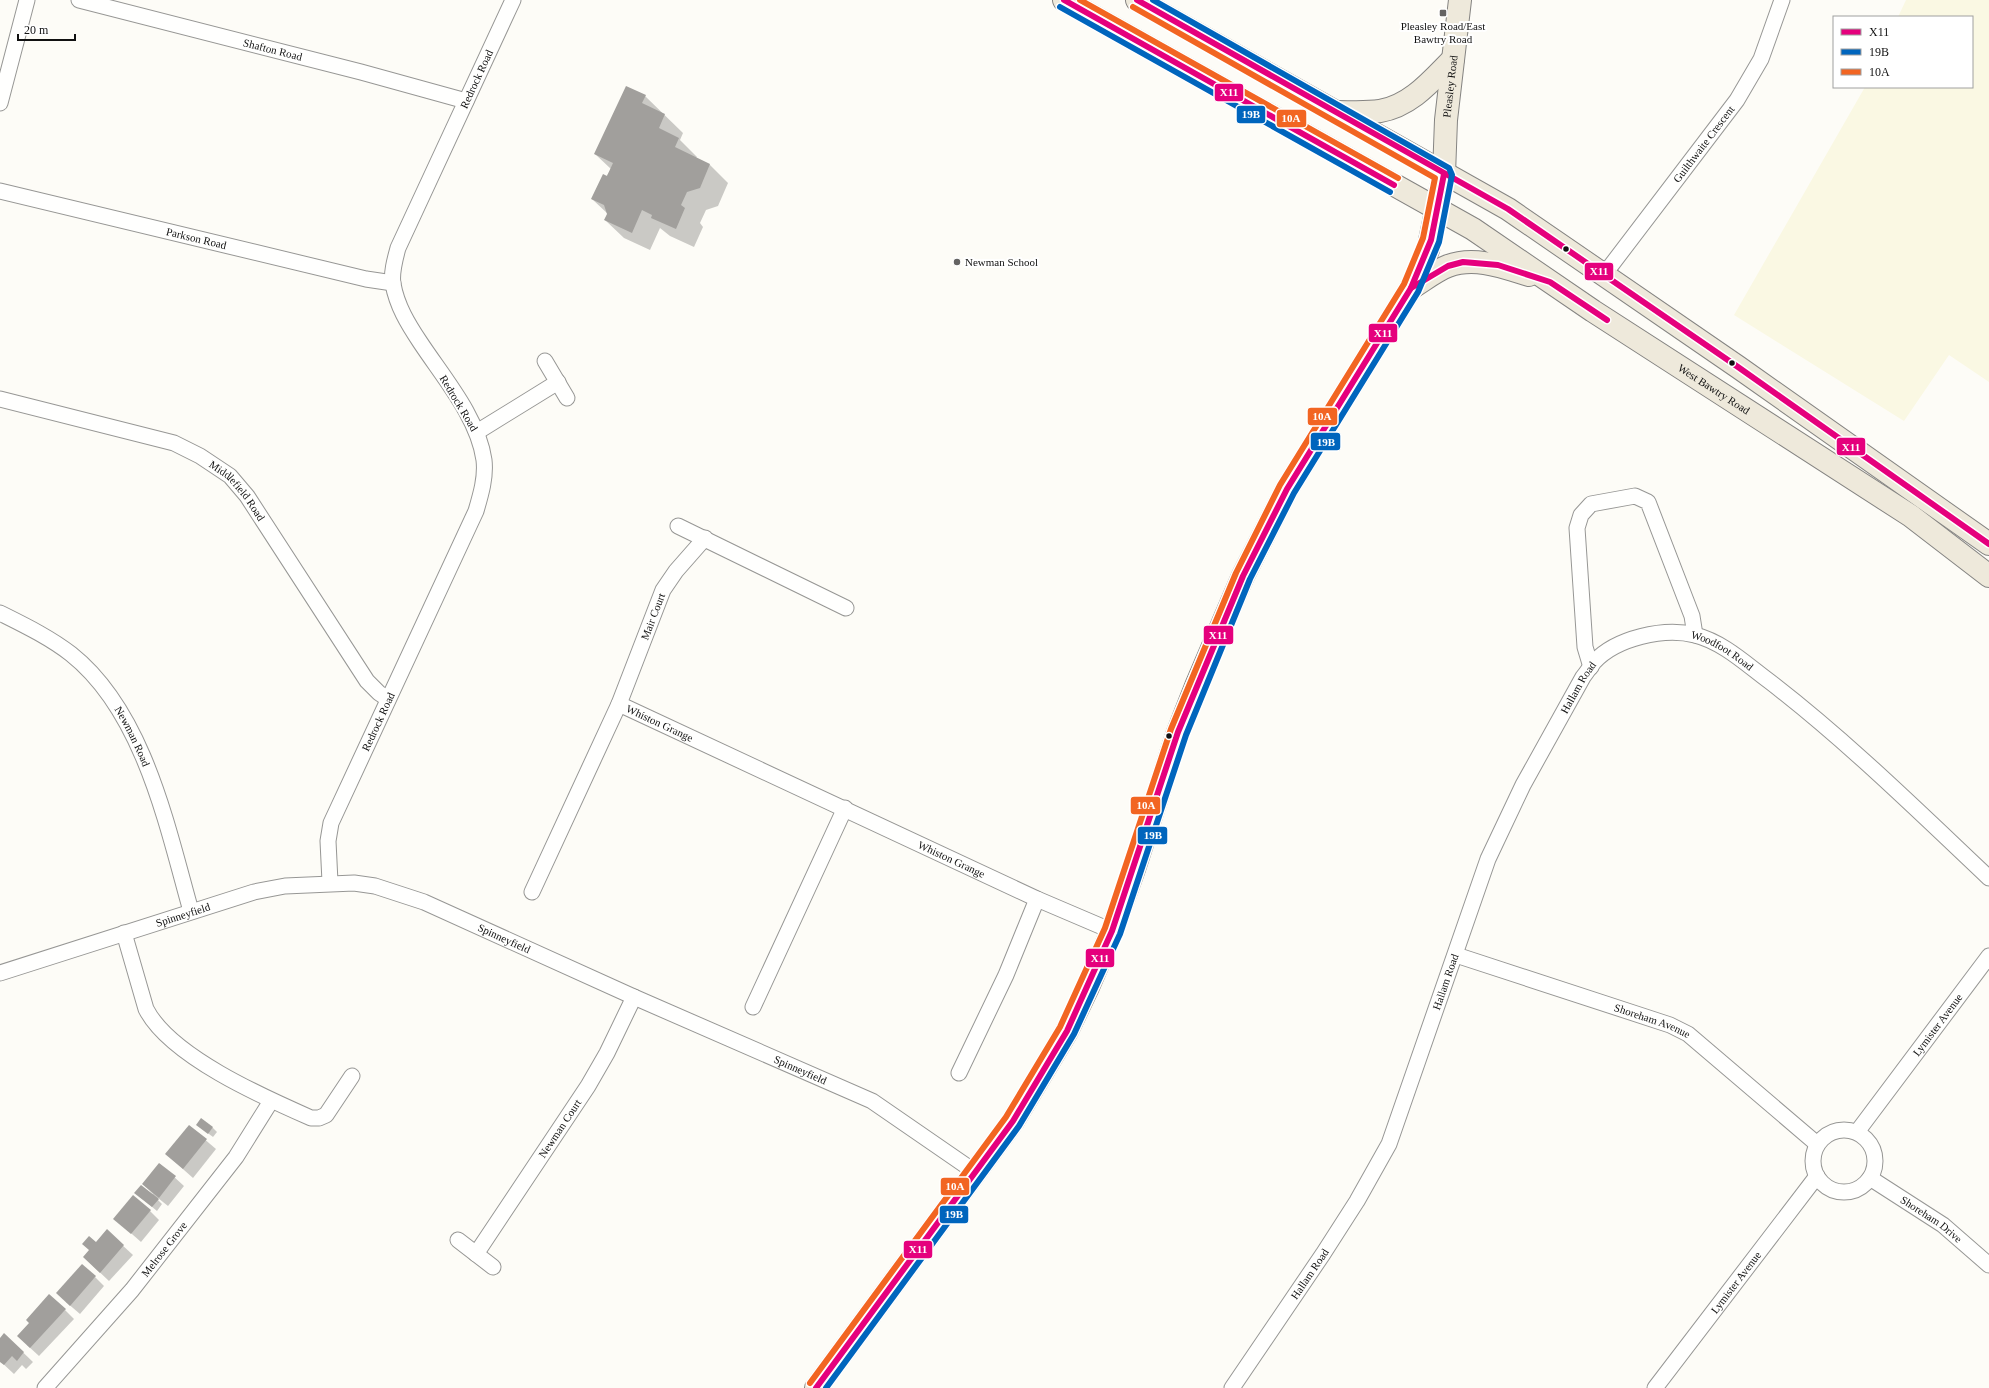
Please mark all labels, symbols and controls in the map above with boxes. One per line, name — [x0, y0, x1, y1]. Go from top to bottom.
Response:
marker: Pleasley Road/East Bawtry Road — [1438, 8, 1448, 18]
scale bar — [18, 16, 75, 42]
legend — [1833, 16, 1973, 88]
place label: Pleasley Road/East Bawtry Road — [1401, 20, 1485, 45]
text: 20 m — [24, 23, 49, 37]
text: X11 — [1869, 25, 1889, 39]
street label: Shafton Road — [242, 36, 304, 63]
text: 19B — [1869, 45, 1889, 59]
street label: Redrock Road — [458, 47, 495, 110]
street label: Pleasley Road — [1440, 54, 1460, 118]
text: 10A — [1869, 65, 1890, 79]
line badge: X11 — [1214, 83, 1244, 102]
text: X11 — [1220, 86, 1238, 98]
street label: Guilthwaite Crescent — [1671, 103, 1737, 185]
line badge: 19B — [1236, 105, 1266, 124]
text: 19B — [1242, 108, 1261, 120]
line badge: 10A — [1276, 109, 1307, 128]
text: 10A — [1282, 112, 1301, 124]
street label: Parkson Road — [165, 225, 228, 251]
unlabelled marker — [1561, 244, 1571, 254]
place label: Newman School — [965, 256, 1038, 268]
marker: Newman School — [952, 257, 962, 267]
line badge: X11 — [1584, 262, 1614, 281]
text: X11 — [1590, 265, 1608, 277]
line badge: X11 — [1368, 323, 1398, 343]
text: X11 — [1374, 327, 1392, 339]
unlabelled marker — [1727, 358, 1737, 368]
street label: West Bawtry Road — [1676, 361, 1752, 417]
street label: Redrock Road — [438, 373, 481, 434]
line badge: 10A — [1307, 407, 1338, 426]
text: 10A — [1313, 410, 1332, 422]
line badge: 19B — [1310, 432, 1341, 451]
text: 19B — [1317, 436, 1336, 448]
line badge: X11 — [1836, 437, 1866, 456]
text: X11 — [1842, 441, 1860, 453]
street label: Middlefield Road — [207, 458, 268, 523]
street label: Mair Court — [638, 591, 667, 642]
line badge: X11 — [1203, 625, 1234, 645]
street label: Woodfoot Road — [1690, 628, 1756, 673]
text: X11 — [1209, 629, 1227, 641]
street label: Hallam Road — [1558, 659, 1599, 715]
street label: Redrock Road — [359, 690, 397, 753]
street label: Whiston Grange — [624, 702, 695, 744]
street label: Newman Road — [112, 704, 153, 769]
unlabelled marker — [1164, 731, 1174, 741]
line badge: 10A — [1130, 796, 1161, 815]
text: 10A — [1137, 799, 1156, 811]
line badge: 19B — [1137, 826, 1168, 845]
text: 19B — [1144, 829, 1163, 841]
street label: Whiston Grange — [916, 838, 987, 880]
street label: Spinneyfield — [154, 900, 212, 929]
street label: Spinneyfield — [476, 921, 533, 956]
line badge: X11 — [1085, 948, 1115, 968]
text: X11 — [1091, 952, 1109, 964]
street label: Hallam Road — [1430, 952, 1461, 1011]
street label: Lymister Avenue — [1910, 991, 1965, 1058]
street label: Shoreham Avenue — [1613, 1001, 1692, 1040]
street label: Spinneyfield — [772, 1053, 829, 1087]
street label: Newman Court — [536, 1097, 583, 1160]
line badge: 10A — [940, 1177, 970, 1196]
text: 10A — [946, 1180, 965, 1192]
street label: Shoreham Drive — [1899, 1193, 1965, 1245]
line badge: 19B — [939, 1205, 969, 1224]
text: 19B — [945, 1208, 964, 1220]
street label: Melrose Grove — [139, 1219, 189, 1279]
line badge: X11 — [903, 1240, 933, 1259]
text: X11 — [909, 1243, 927, 1255]
street label: Hallam Road — [1288, 1246, 1331, 1301]
street label: Lymister Avenue — [1708, 1249, 1763, 1316]

